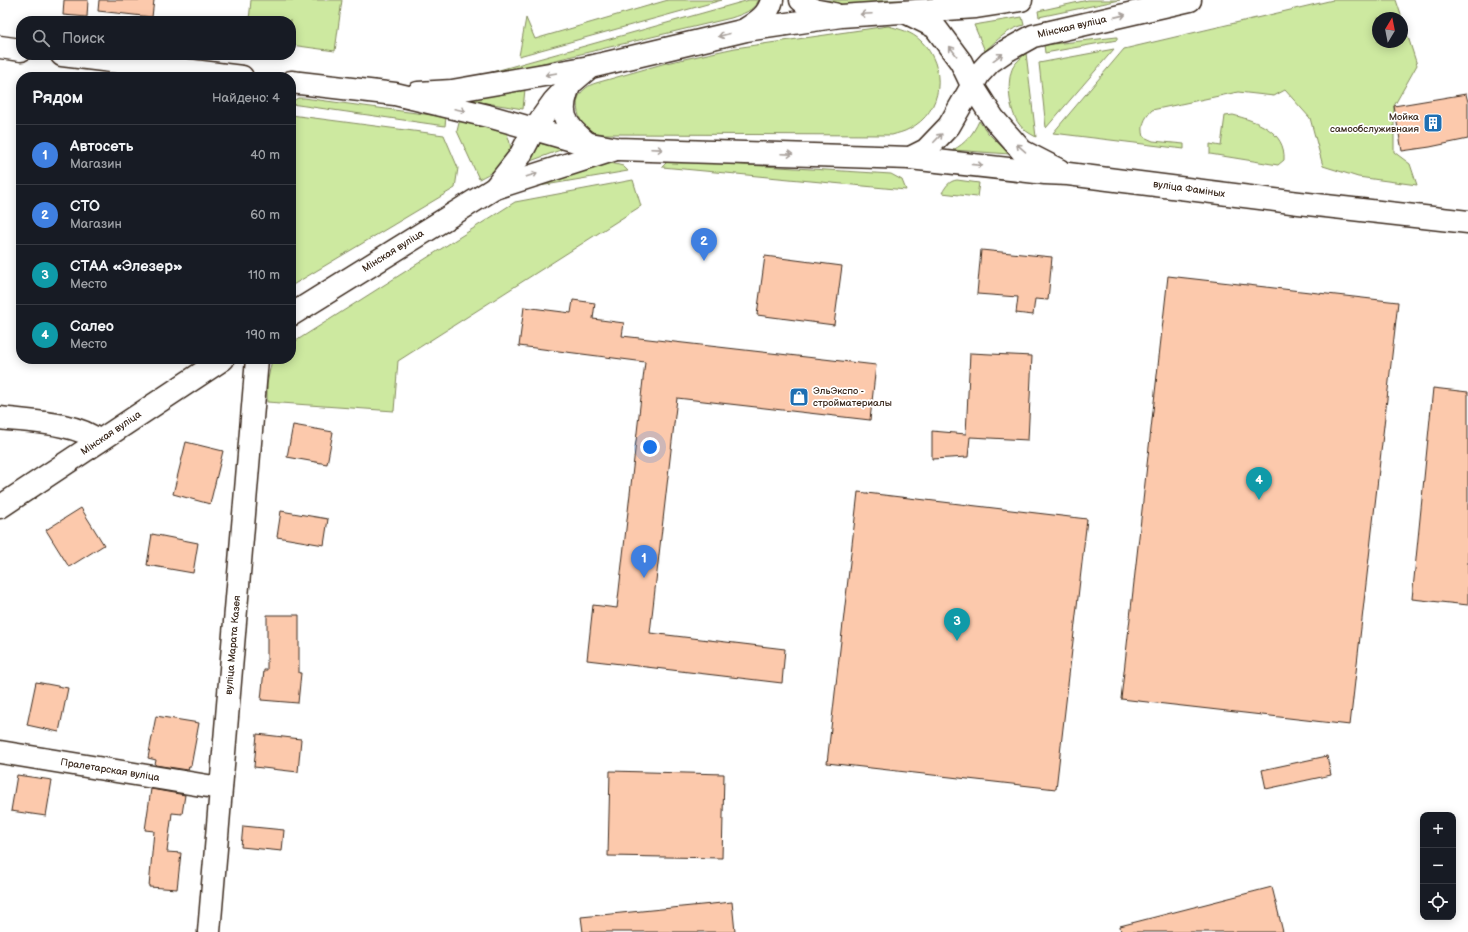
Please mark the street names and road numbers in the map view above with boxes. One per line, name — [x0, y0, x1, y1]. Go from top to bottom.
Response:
street label: Мінская вуліца — [1036, 13, 1108, 41]
street label: вуліца Фаміных — [1152, 178, 1226, 200]
street label: Мінская вуліца — [360, 227, 426, 275]
street label: Мінская вуліца — [78, 408, 144, 458]
street label: вуліца Марата Казея — [223, 594, 243, 695]
street label: Пралетарская вуліца — [60, 756, 161, 784]

